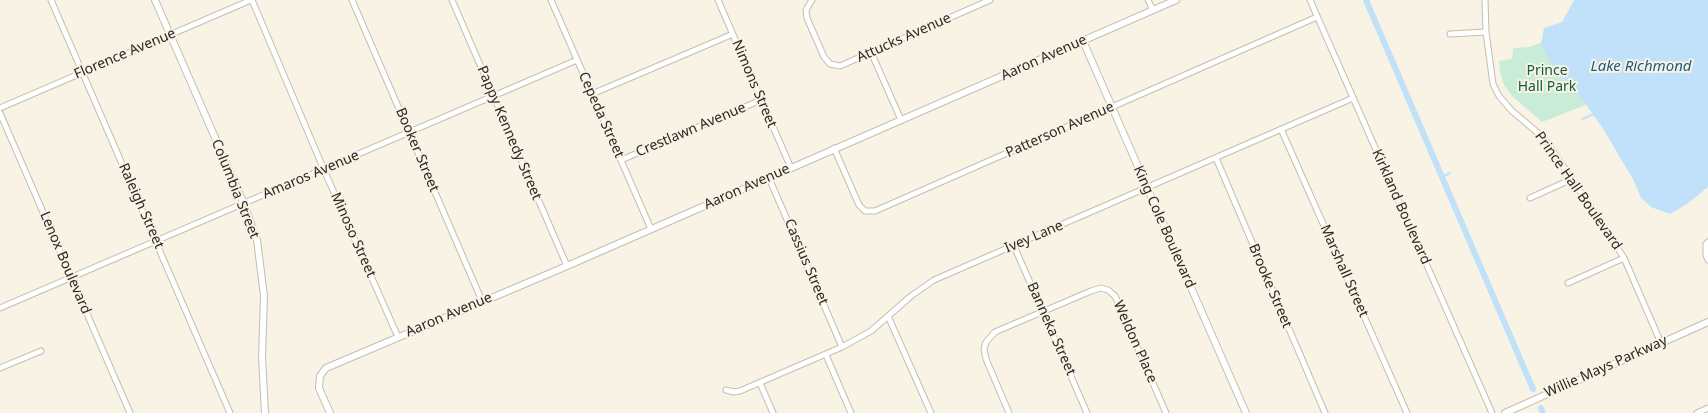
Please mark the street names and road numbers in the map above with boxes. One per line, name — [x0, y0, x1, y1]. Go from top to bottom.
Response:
street label: Attucks Avenue — [854, 10, 954, 66]
street label: Florence Avenue — [72, 25, 178, 83]
street label: Aaron Avenue — [998, 32, 1090, 84]
street label: Nimons Street — [728, 38, 780, 130]
street label: Pappy Kennedy Street — [473, 63, 545, 203]
street label: Cepeda Street — [575, 69, 627, 161]
street label: Crestlawn Avenue — [633, 99, 749, 161]
street label: Patterson Avenue — [1003, 99, 1117, 161]
street label: Booker Street — [392, 105, 442, 195]
street label: Prince Hall Boulevard — [1531, 129, 1625, 253]
street label: Columbia Street — [207, 137, 263, 241]
street label: Amaros Avenue — [260, 147, 362, 203]
street label: Kirkland Boulevard — [1368, 147, 1434, 267]
street label: Raleigh Street — [115, 161, 167, 251]
street label: Aaron Avenue — [701, 161, 793, 213]
street label: King Cole Boulevard — [1129, 163, 1199, 291]
street label: Minoso Street — [327, 190, 379, 280]
street label: Lenox Boulevard — [36, 209, 94, 317]
street label: Cassius Street — [780, 216, 832, 308]
street label: Ivey Lane — [1002, 217, 1066, 257]
street label: Marshall Street — [1316, 222, 1372, 320]
street label: Brooke Street — [1245, 241, 1295, 331]
street label: Banneka Street — [1023, 280, 1079, 378]
street label: Aaron Avenue — [403, 289, 495, 341]
street label: Weldon Place — [1109, 298, 1161, 386]
street label: Willie Mays Parkway — [1542, 332, 1670, 402]

